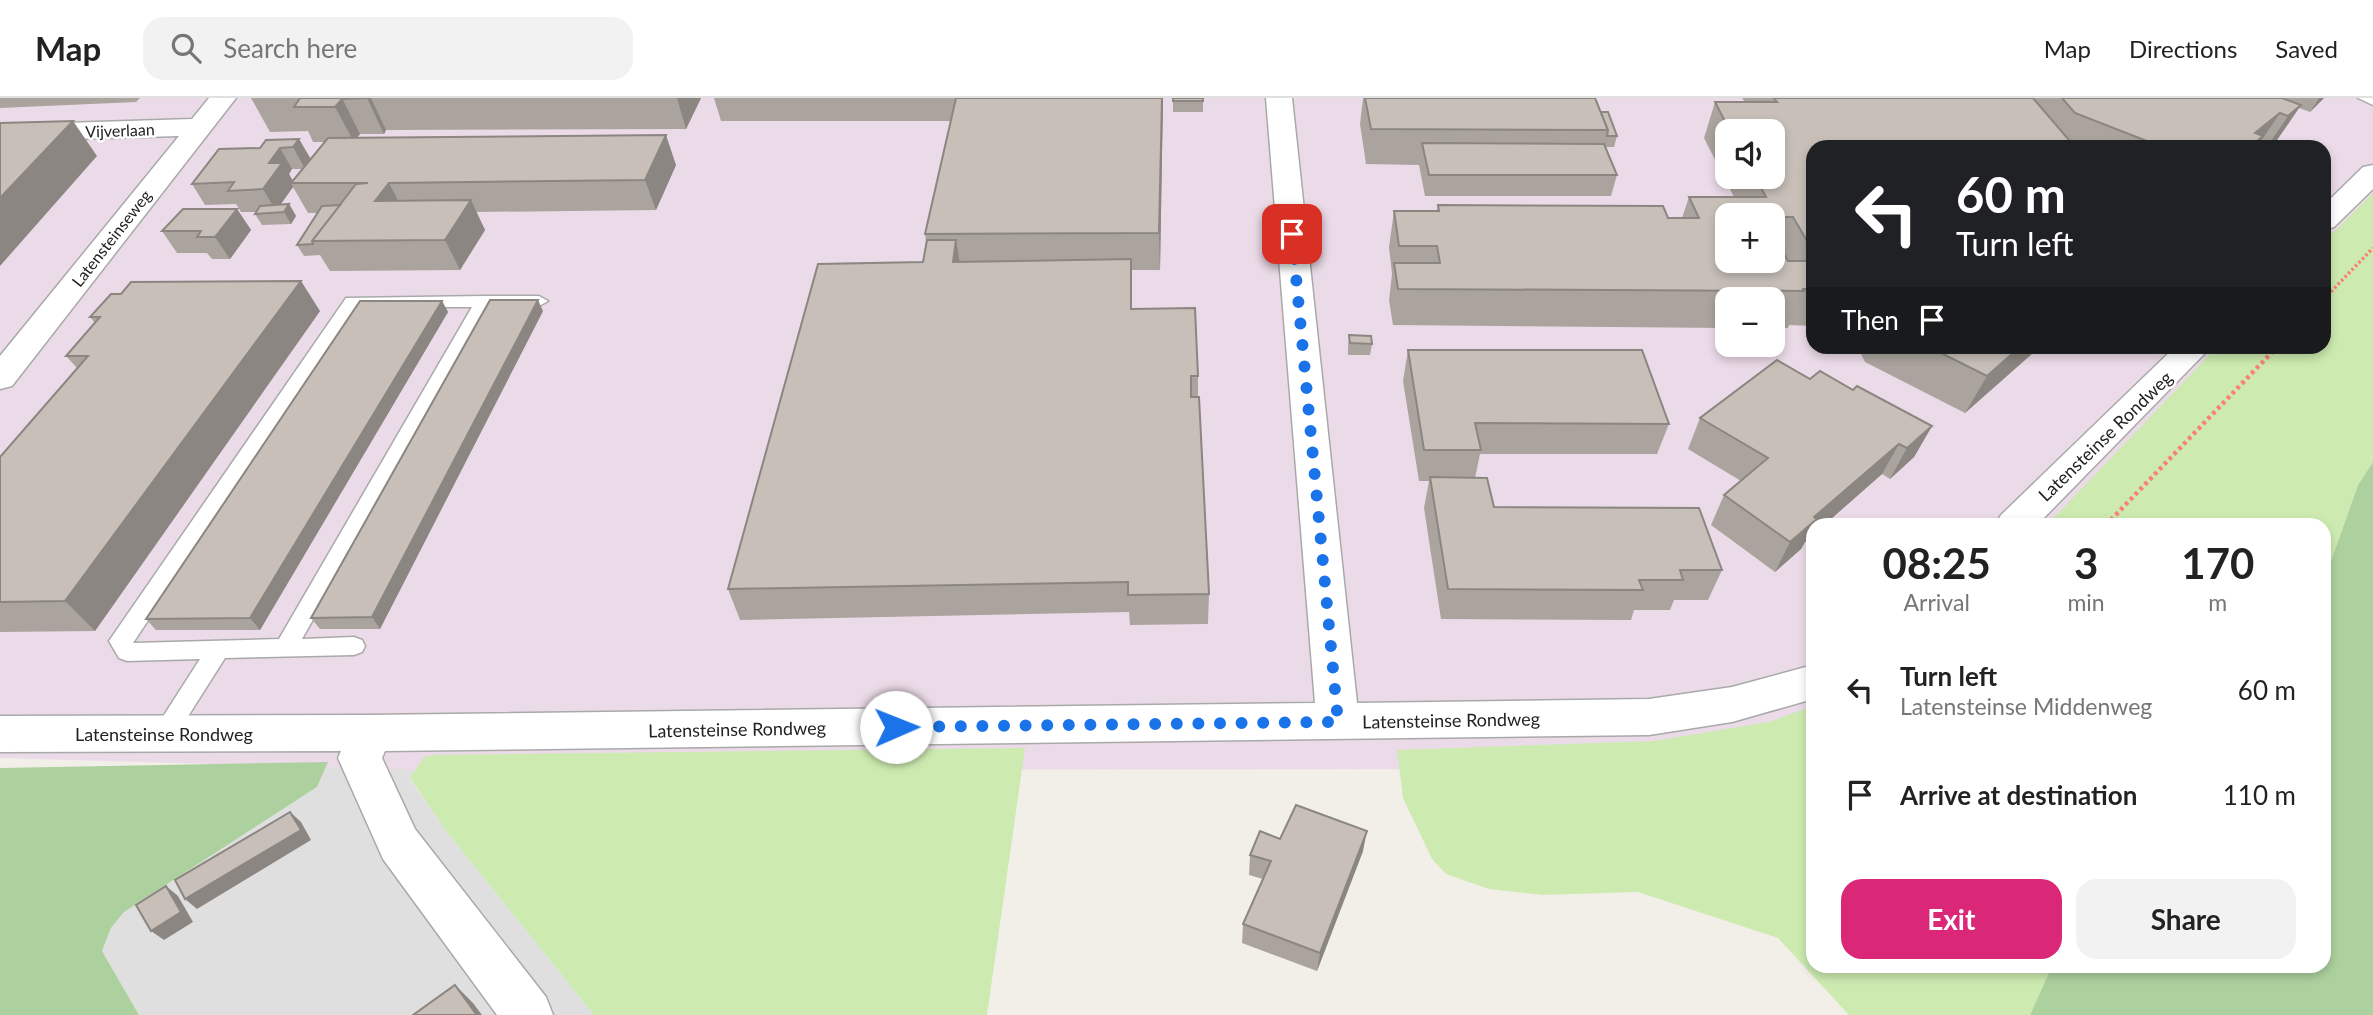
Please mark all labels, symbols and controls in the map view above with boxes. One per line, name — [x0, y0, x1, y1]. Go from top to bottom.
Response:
search box — [143, 17, 633, 80]
text: Map — [35, 28, 101, 68]
icon: search — [167, 29, 205, 67]
text: Search here — [223, 32, 357, 64]
text: Map — [2044, 34, 2091, 63]
text: Directions — [2129, 34, 2237, 63]
text: Saved — [2275, 34, 2338, 63]
street label: Vijverlaan — [85, 119, 155, 141]
map controls — [1715, 119, 1785, 357]
button: sound — [1715, 119, 1785, 189]
text: 60 m — [1956, 165, 2066, 223]
icon: left — [1841, 168, 1932, 259]
street label: Latensteinseweg — [67, 186, 155, 290]
button: + — [1715, 203, 1785, 273]
pin — [1262, 204, 1322, 264]
icon: arrive — [1273, 215, 1311, 253]
text: Turn left — [1956, 224, 2073, 263]
button: − — [1715, 287, 1785, 357]
icon: arrive — [1913, 301, 1951, 339]
text: Then — [1841, 304, 1899, 336]
street label: Latensteinse Rondweg — [2033, 366, 2177, 506]
text: 08:25 — [1883, 538, 1991, 588]
text: 3 — [2074, 538, 2098, 588]
text: 170 — [2181, 538, 2254, 588]
text: Arrival — [1904, 588, 1970, 616]
text: min — [2067, 588, 2105, 616]
text: m — [2208, 588, 2227, 616]
text: Turn left — [1900, 660, 1997, 692]
icon: left — [1841, 671, 1879, 709]
text: 60 m — [2238, 674, 2296, 706]
position arrow — [859, 690, 933, 764]
text: Latensteinse Middenweg — [1900, 692, 2152, 720]
street label: Latensteinse Rondweg — [1362, 707, 1540, 733]
street label: Latensteinse Rondweg — [648, 716, 826, 742]
street label: Latensteinse Rondweg — [75, 723, 253, 745]
icon: arrive — [1841, 776, 1879, 814]
text: Arrive at destination — [1900, 779, 2137, 811]
text: 110 m — [2223, 779, 2296, 811]
button: Exit — [1841, 879, 2062, 959]
button: Share — [2076, 879, 2296, 959]

